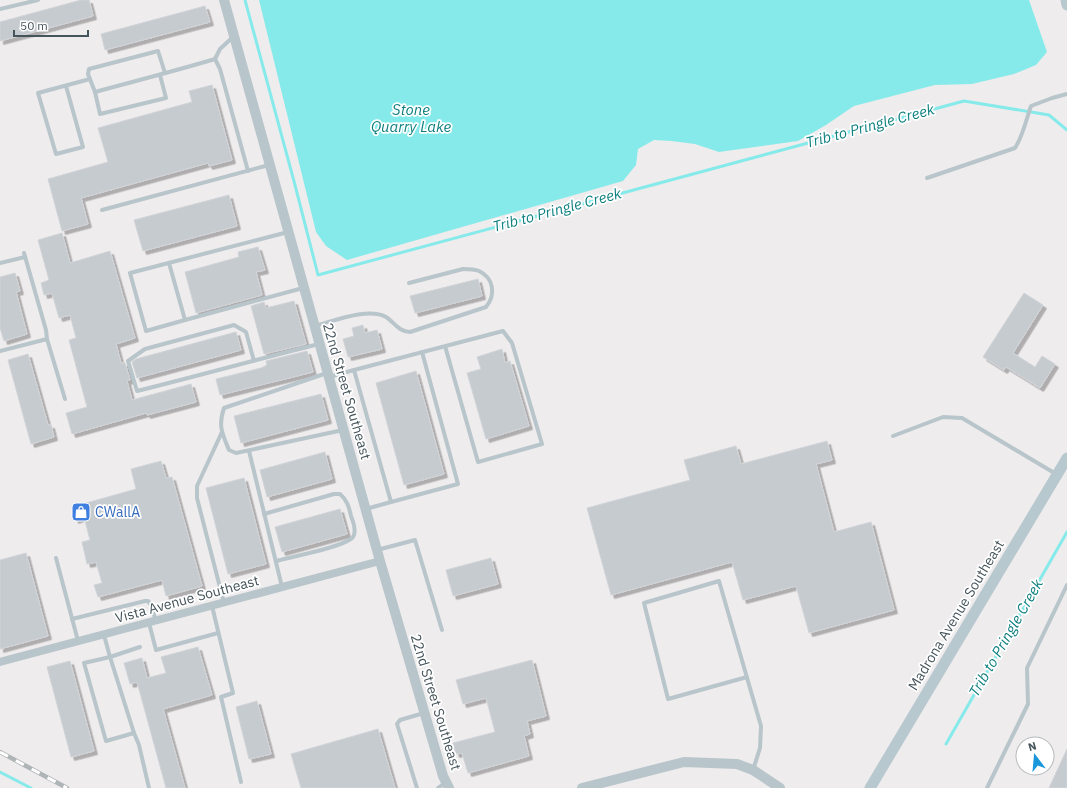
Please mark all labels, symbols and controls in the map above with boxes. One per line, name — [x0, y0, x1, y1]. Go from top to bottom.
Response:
scale bar — [14, 12, 88, 38]
text: 50 m — [20, 18, 48, 33]
water label: Trib to Pringle Creek — [803, 99, 937, 152]
water label: Stone Quarry Lake — [371, 100, 451, 136]
water label: Trib to Pringle Creek — [490, 183, 624, 236]
street label: 22nd Street Southeast — [319, 321, 375, 462]
shop icon: CWallA — [70, 501, 92, 523]
place label: CWallA — [95, 503, 140, 521]
street label: Madrona Avenue Southeast — [904, 536, 1008, 693]
street label: Vista Avenue Southeast — [113, 571, 261, 627]
water label: Trib to Pringle Creek — [964, 575, 1047, 700]
street label: 22nd Street Southeast — [407, 632, 465, 772]
north arrow — [1015, 736, 1055, 776]
text: N — [1026, 739, 1038, 754]

